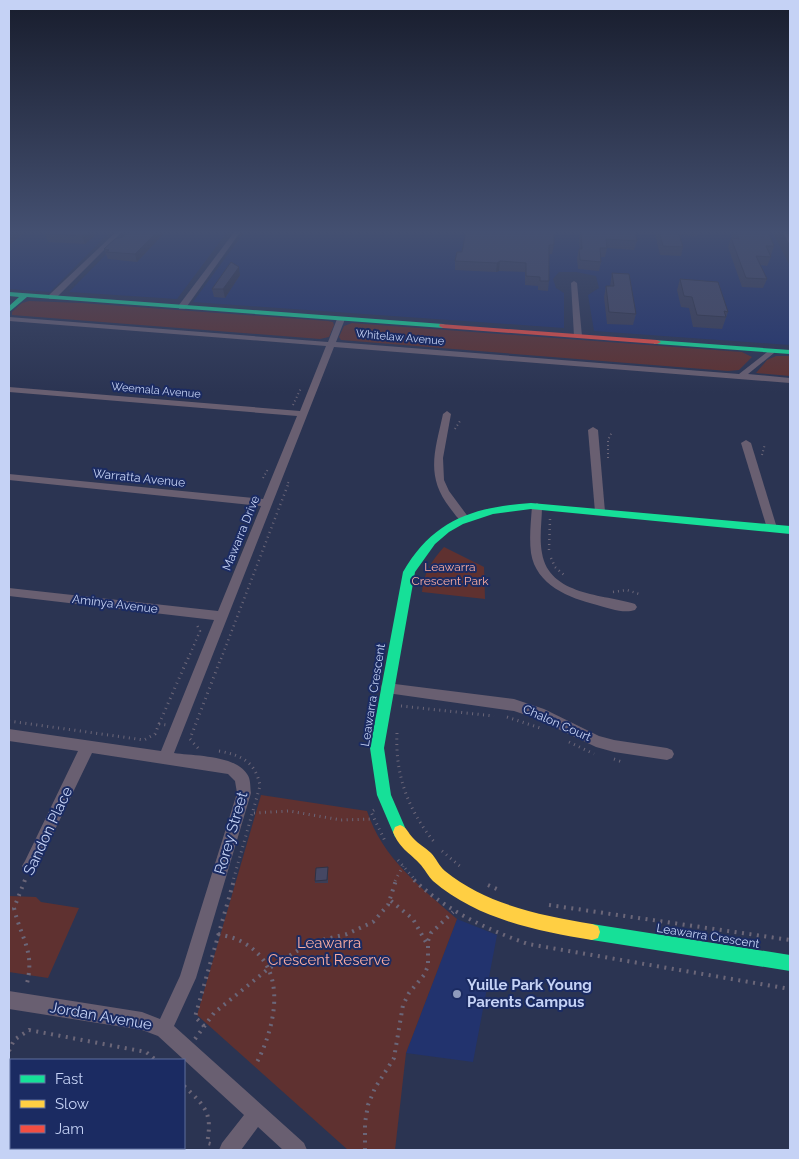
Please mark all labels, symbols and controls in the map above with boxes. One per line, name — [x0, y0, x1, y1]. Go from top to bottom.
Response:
street label: Whitelaw Avenue — [355, 327, 445, 348]
street label: Weemala Avenue — [111, 380, 202, 401]
street label: Warratta Avenue — [92, 466, 186, 490]
street label: Mawarra Drive — [220, 493, 262, 573]
park label: Leawarra Crescent Park — [411, 560, 489, 588]
street label: Aminya Avenue — [71, 592, 159, 616]
street label: Leawarra Crescent — [358, 643, 388, 747]
street label: Chalon Court — [521, 702, 593, 744]
street label: Sandon Place — [20, 784, 76, 878]
street label: Rorey Street — [211, 790, 251, 876]
street label: Leawarra Crescent — [656, 921, 760, 951]
park label: Leawarra Crescent Reserve — [268, 934, 390, 969]
place label: Yuille Park Young Parents Campus — [467, 976, 592, 1011]
marker: Yuille Park Young Parents Campus — [451, 988, 463, 1000]
street label: Jordan Avenue — [49, 998, 154, 1034]
legend — [10, 1059, 185, 1149]
text: Fast — [55, 1070, 83, 1088]
text: Slow — [55, 1095, 89, 1113]
text: Jam — [55, 1120, 84, 1138]

